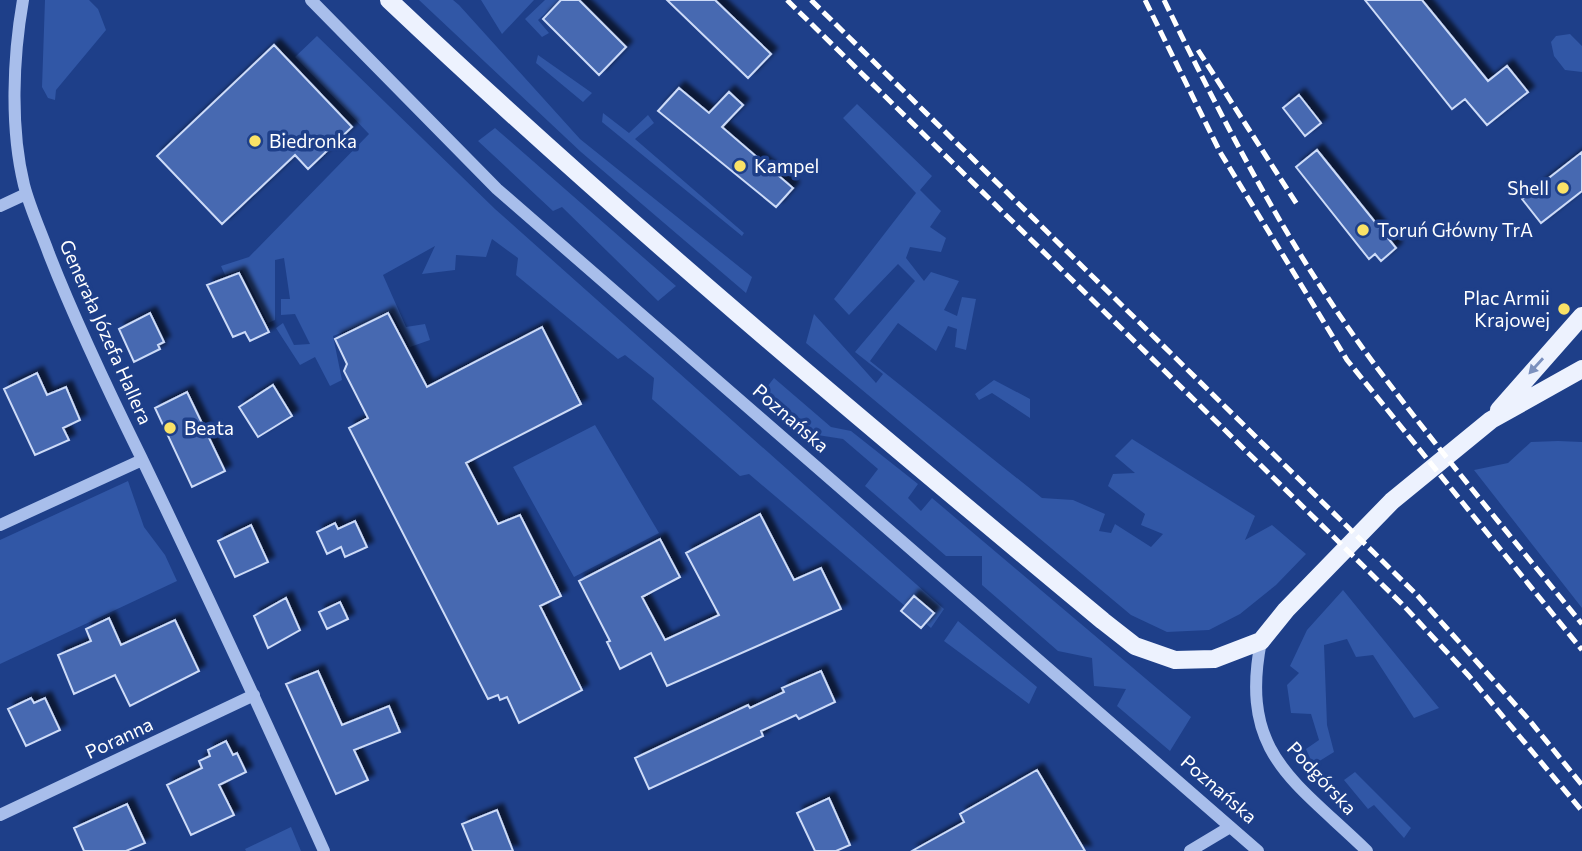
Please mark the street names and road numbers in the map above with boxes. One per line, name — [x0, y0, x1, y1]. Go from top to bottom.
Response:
street label: Generała Józefa Hallera — [55, 236, 158, 428]
street label: Poznańska — [749, 378, 834, 457]
street label: Poranna — [81, 712, 156, 763]
street label: Podgórska — [1283, 736, 1362, 819]
street label: Poznańska — [1177, 749, 1262, 828]

